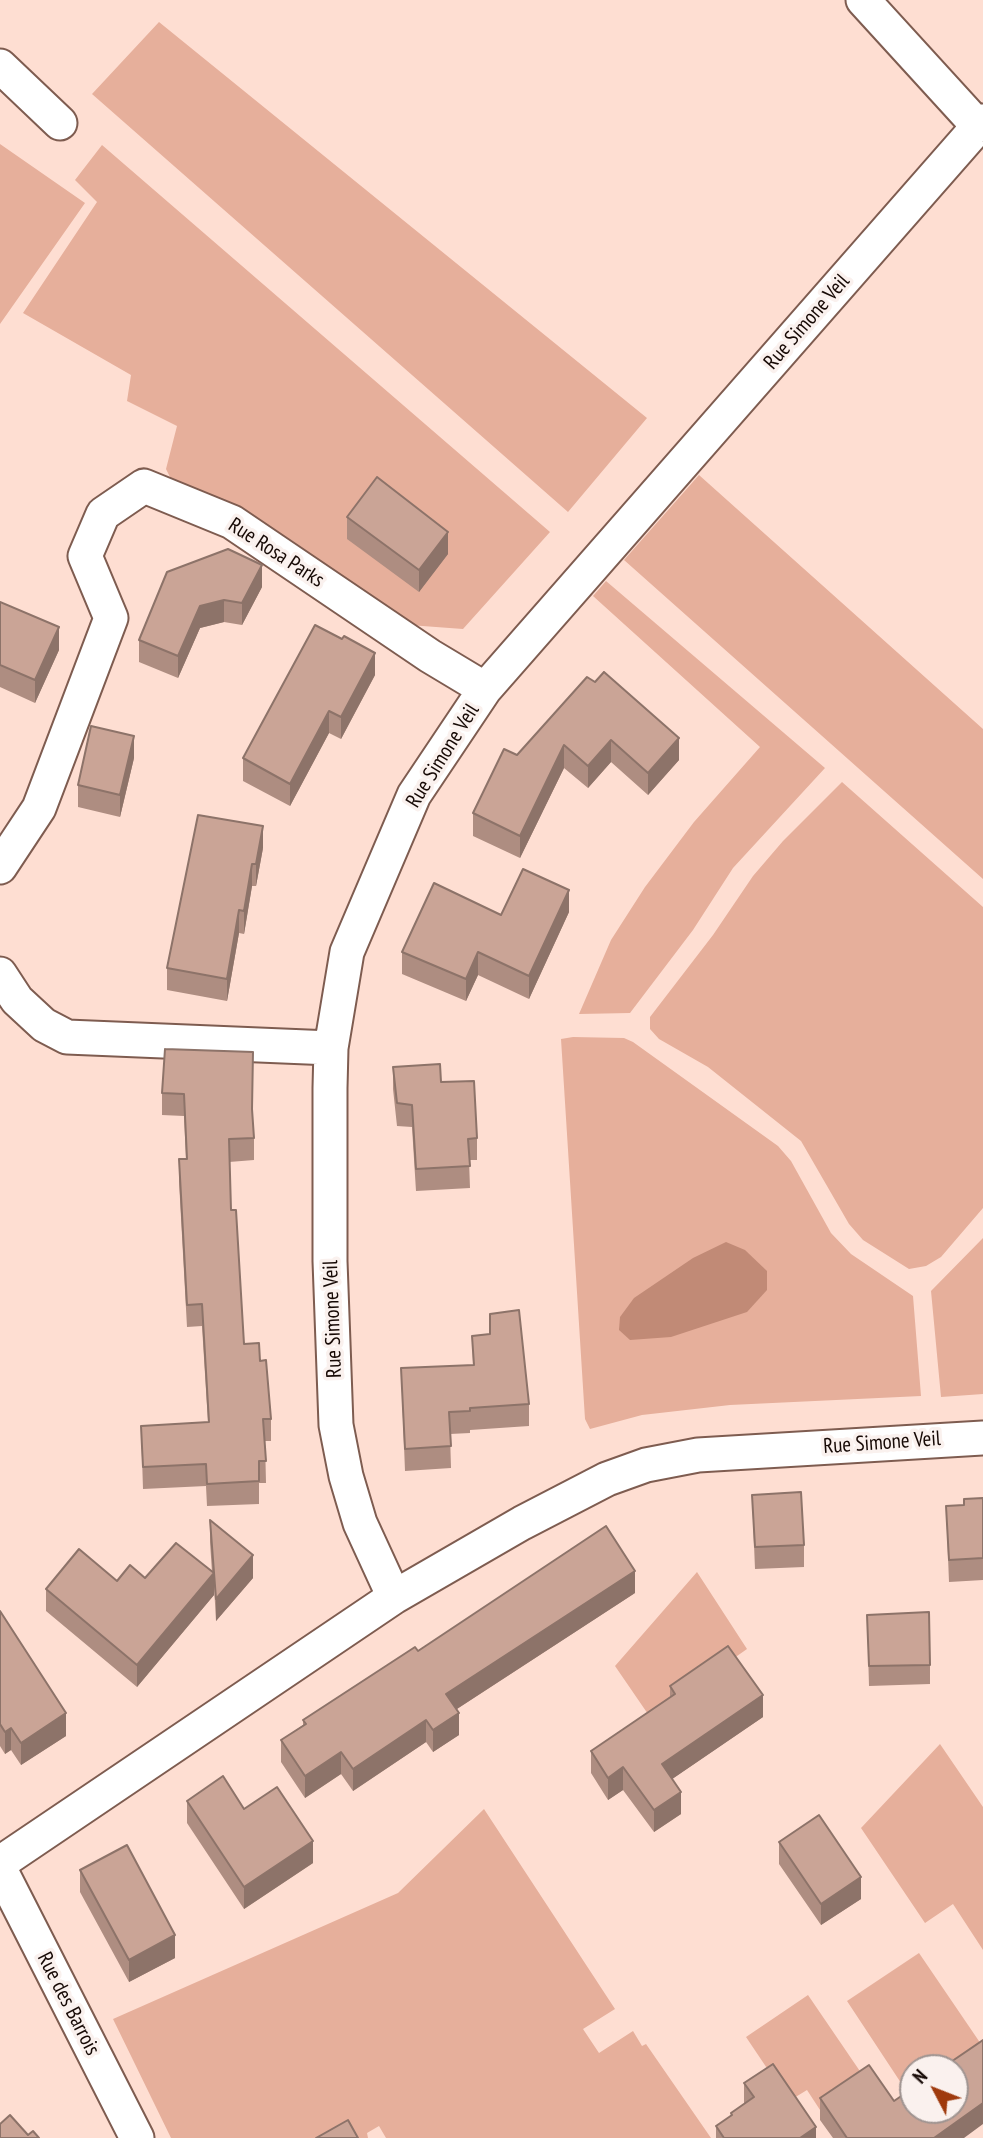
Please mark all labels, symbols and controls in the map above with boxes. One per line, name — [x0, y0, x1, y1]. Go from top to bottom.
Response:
street label: Rue Simone Veil — [759, 269, 855, 375]
street label: Rue Rosa Parks — [223, 513, 329, 593]
street label: Rue Simone Veil — [401, 699, 485, 813]
street label: Rue Simone Veil — [318, 1260, 348, 1378]
street label: Rue Simone Veil — [822, 1426, 942, 1460]
street label: Rue des Barrois — [31, 1948, 105, 2060]
north arrow — [899, 2054, 969, 2124]
text: N — [908, 2064, 932, 2088]

